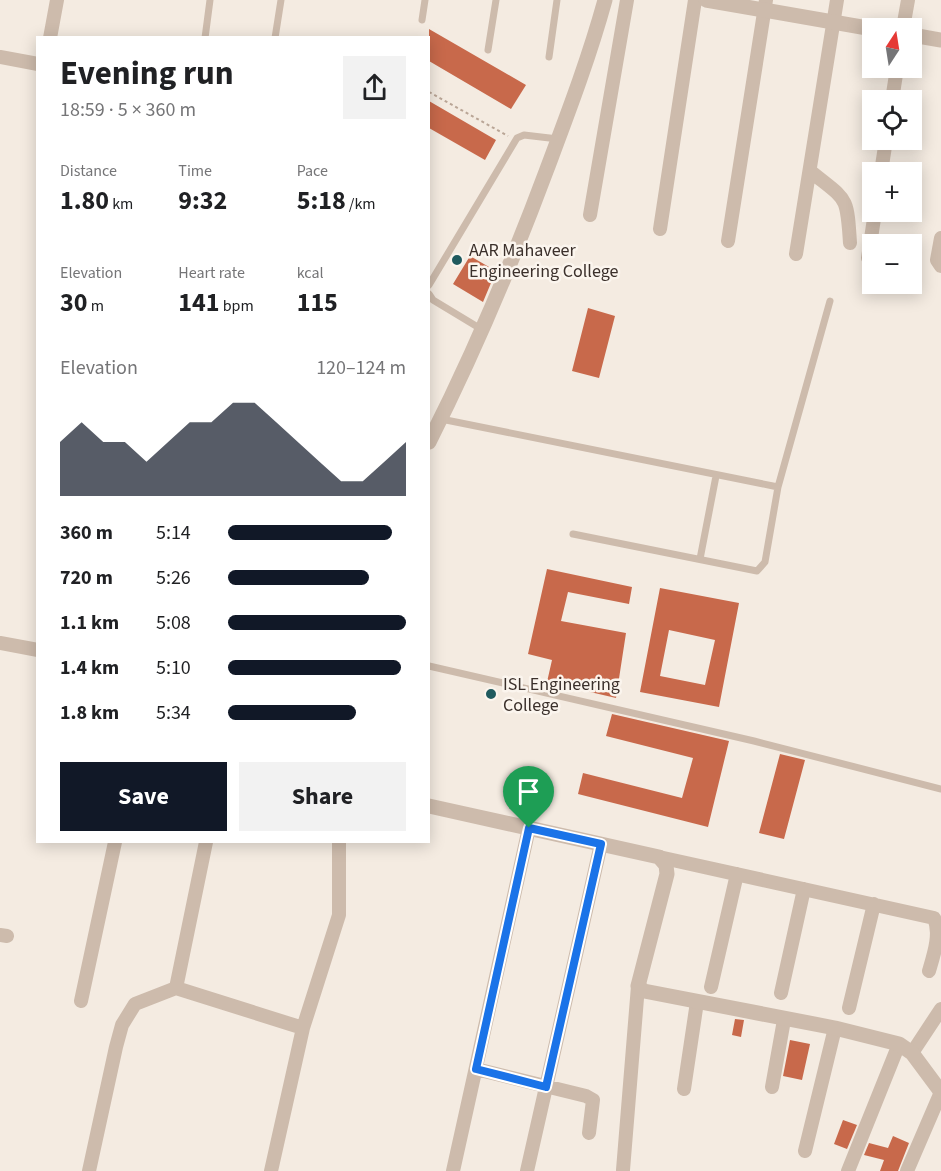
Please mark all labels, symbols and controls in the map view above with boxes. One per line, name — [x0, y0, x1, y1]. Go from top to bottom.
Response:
north arrow — [862, 18, 922, 78]
map controls — [862, 18, 922, 294]
text: Evening run — [60, 50, 234, 97]
button: share — [343, 56, 406, 119]
button: locate — [862, 90, 922, 150]
text: 18:59 · 5 × 360 m — [60, 96, 196, 124]
text: Distance — [60, 160, 117, 182]
text: Time — [178, 160, 212, 182]
text: Pace — [297, 160, 328, 182]
button: + — [862, 162, 922, 222]
text: 1.80 — [60, 182, 109, 219]
text: 9:32 — [178, 182, 227, 219]
text: 5:18 — [297, 182, 346, 219]
text: km — [109, 193, 133, 215]
text: /km — [346, 193, 376, 215]
button: − — [862, 234, 922, 294]
place label: AAR Mahaveer Engineering College — [469, 238, 619, 284]
marker: AAR Mahaveer Engineering College — [450, 253, 464, 267]
text: Elevation — [60, 262, 122, 284]
text: Heart rate — [178, 262, 245, 284]
text: kcal — [297, 262, 324, 284]
text: 30 — [60, 284, 87, 321]
text: 141 — [178, 284, 220, 321]
text: 115 — [297, 284, 338, 321]
text: m — [87, 295, 104, 317]
text: bpm — [220, 295, 254, 317]
text: Elevation — [60, 354, 138, 382]
text: 120–124 m — [316, 354, 406, 382]
text: 360 m — [60, 519, 113, 547]
text: 5:14 — [156, 519, 191, 547]
text: 720 m — [60, 564, 113, 592]
text: 5:26 — [156, 564, 191, 592]
text: 1.1 km — [60, 609, 119, 637]
text: 5:08 — [156, 609, 191, 637]
text: 1.4 km — [60, 654, 119, 682]
text: 5:10 — [156, 654, 191, 682]
place label: ISL Engineering College — [503, 672, 620, 718]
marker: ISL Engineering College — [484, 687, 498, 701]
text: 1.8 km — [60, 699, 119, 727]
text: 5:34 — [156, 699, 191, 727]
button: Save — [60, 762, 227, 831]
button: Share — [239, 762, 406, 831]
pin — [503, 766, 554, 828]
icon: arrive — [512, 775, 545, 808]

